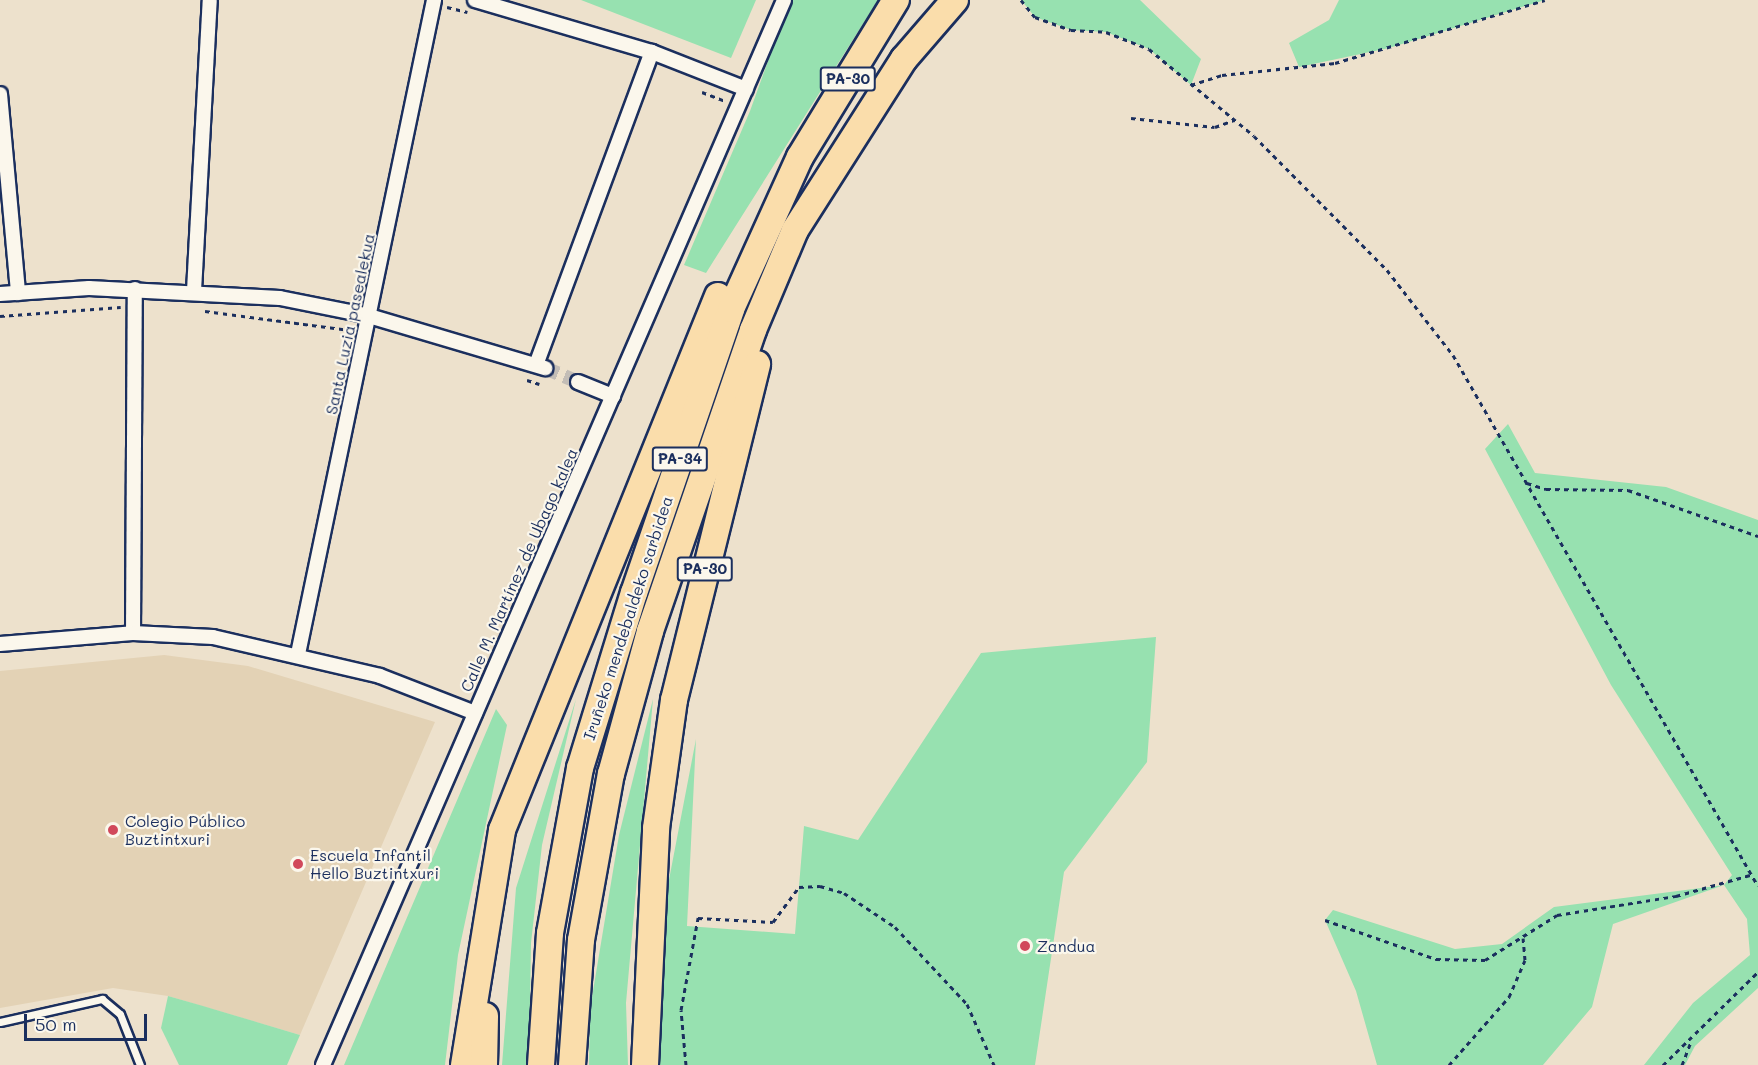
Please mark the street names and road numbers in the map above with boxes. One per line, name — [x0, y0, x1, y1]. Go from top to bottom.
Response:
road number: PA-30 — [820, 67, 876, 91]
street label: Santa Luzia pasealekua — [321, 232, 379, 416]
street label: Calle M. Martínez de Ubago kalea — [456, 445, 582, 695]
road number: PA-34 — [652, 447, 708, 471]
street label: Iruñeko mendebaldeko sarbidea — [579, 494, 677, 742]
road number: PA-30 — [676, 557, 734, 581]

